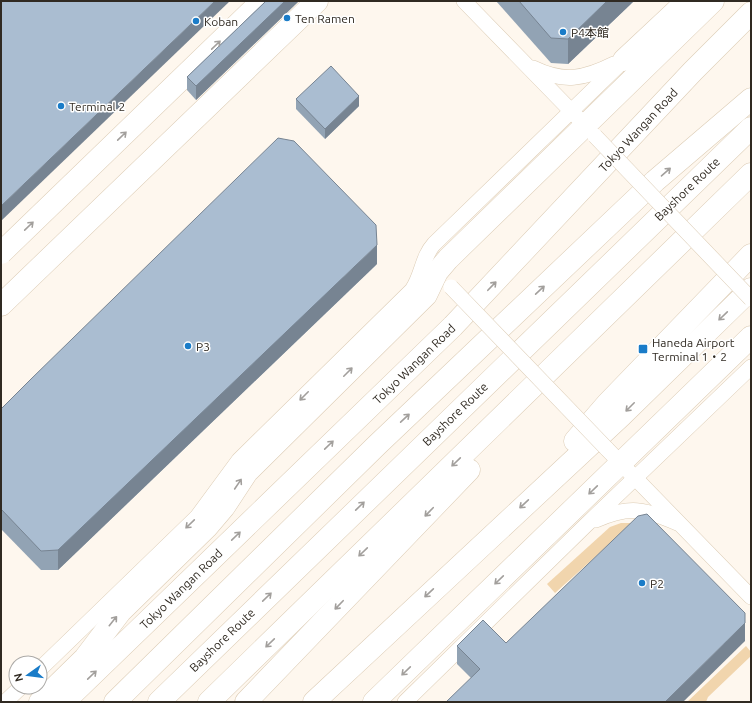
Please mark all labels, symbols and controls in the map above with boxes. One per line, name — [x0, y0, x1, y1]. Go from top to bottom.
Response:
place label: Ten Ramen — [295, 12, 355, 25]
marker: Ten Ramen — [282, 13, 292, 23]
place label: Koban — [204, 15, 238, 28]
marker: Koban — [191, 16, 201, 26]
place label: P4本館 — [571, 26, 609, 39]
marker: P4本館 — [558, 27, 568, 37]
one-way arrow — [211, 41, 221, 50]
street label: Tokyo Wangan Road — [596, 86, 680, 174]
place label: Terminal 2 — [69, 100, 125, 113]
marker: Terminal 2 — [56, 101, 66, 111]
one-way arrow — [117, 131, 127, 141]
street label: Bayshore Route — [652, 155, 722, 223]
one-way arrow — [661, 168, 671, 177]
one-way arrow — [24, 221, 34, 231]
one-way arrow — [487, 281, 497, 291]
one-way arrow — [535, 286, 545, 295]
one-way arrow — [718, 311, 728, 321]
street label: Tokyo Wangan Road — [370, 321, 458, 407]
place label: Haneda Airport Terminal 1・2 — [652, 336, 735, 363]
place label: P3 — [196, 340, 210, 353]
marker: P3 — [183, 341, 193, 351]
marker: Haneda Airport Terminal 1・2 — [637, 343, 649, 355]
one-way arrow — [343, 367, 353, 376]
street label: Bayshore Route — [420, 380, 490, 448]
one-way arrow — [299, 391, 309, 401]
one-way arrow — [625, 402, 635, 411]
one-way arrow — [400, 413, 410, 423]
one-way arrow — [324, 441, 335, 450]
one-way arrow — [451, 457, 461, 467]
one-way arrow — [234, 479, 242, 490]
one-way arrow — [588, 485, 598, 495]
one-way arrow — [519, 499, 529, 509]
one-way arrow — [355, 501, 365, 511]
one-way arrow — [425, 506, 434, 516]
one-way arrow — [185, 519, 195, 529]
one-way arrow — [231, 531, 241, 541]
street label: Tokyo Wangan Road — [137, 546, 225, 632]
one-way arrow — [358, 547, 368, 557]
one-way arrow — [494, 576, 504, 585]
place label: P2 — [650, 577, 664, 590]
marker: P2 — [637, 578, 647, 588]
one-way arrow — [424, 588, 434, 598]
one-way arrow — [262, 592, 272, 602]
one-way arrow — [334, 600, 344, 610]
street label: Bayshore Route — [187, 606, 257, 674]
one-way arrow — [108, 616, 117, 627]
one-way arrow — [265, 638, 275, 648]
north arrow — [8, 655, 48, 695]
one-way arrow — [401, 666, 411, 676]
one-way arrow — [87, 670, 97, 680]
text: N — [11, 672, 25, 683]

